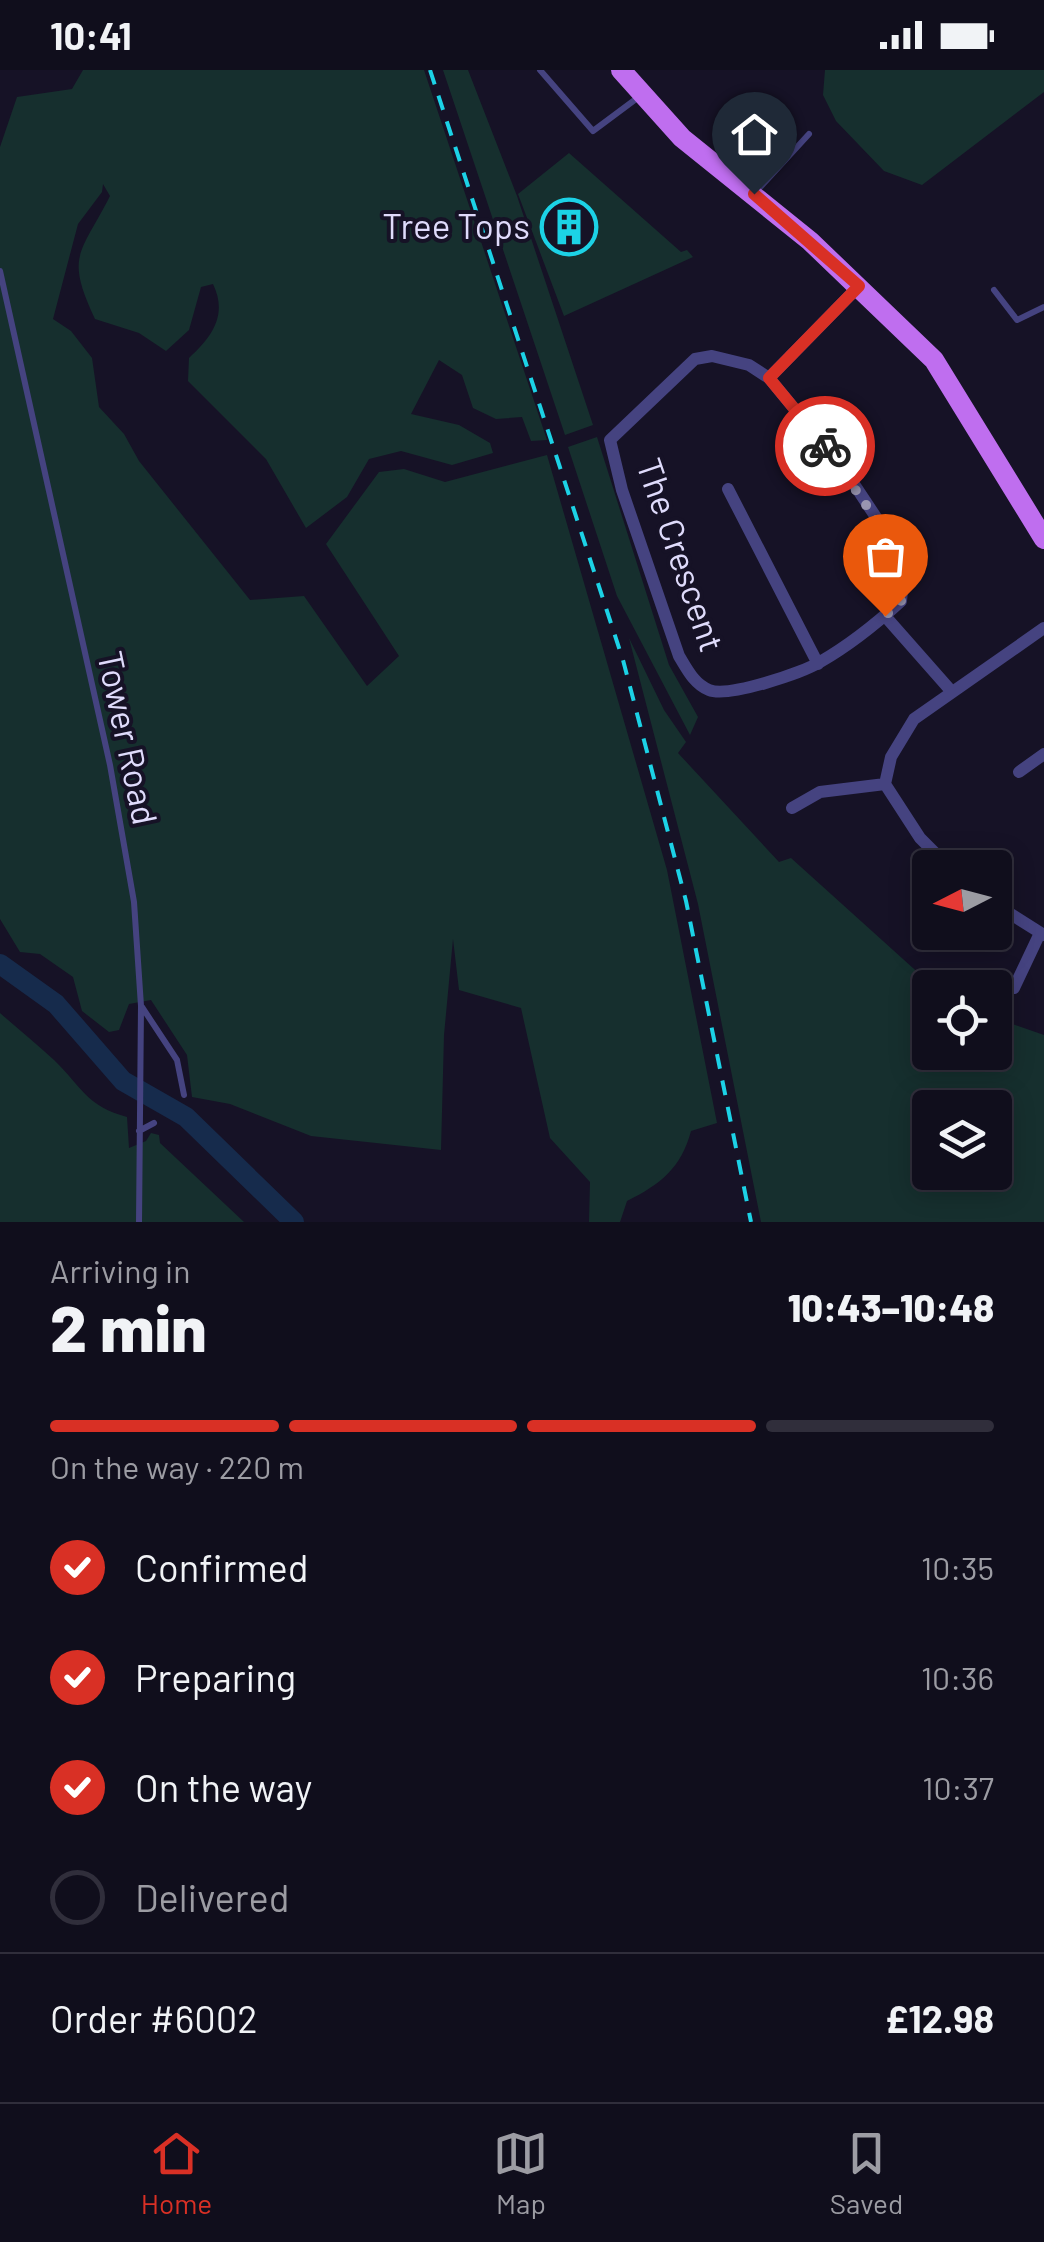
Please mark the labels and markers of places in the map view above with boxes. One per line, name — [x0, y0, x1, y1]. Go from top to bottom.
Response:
pin — [712, 92, 797, 195]
building icon: Tree Tops — [539, 197, 599, 257]
place label: Tree Tops — [382, 204, 530, 246]
pin — [843, 514, 928, 617]

